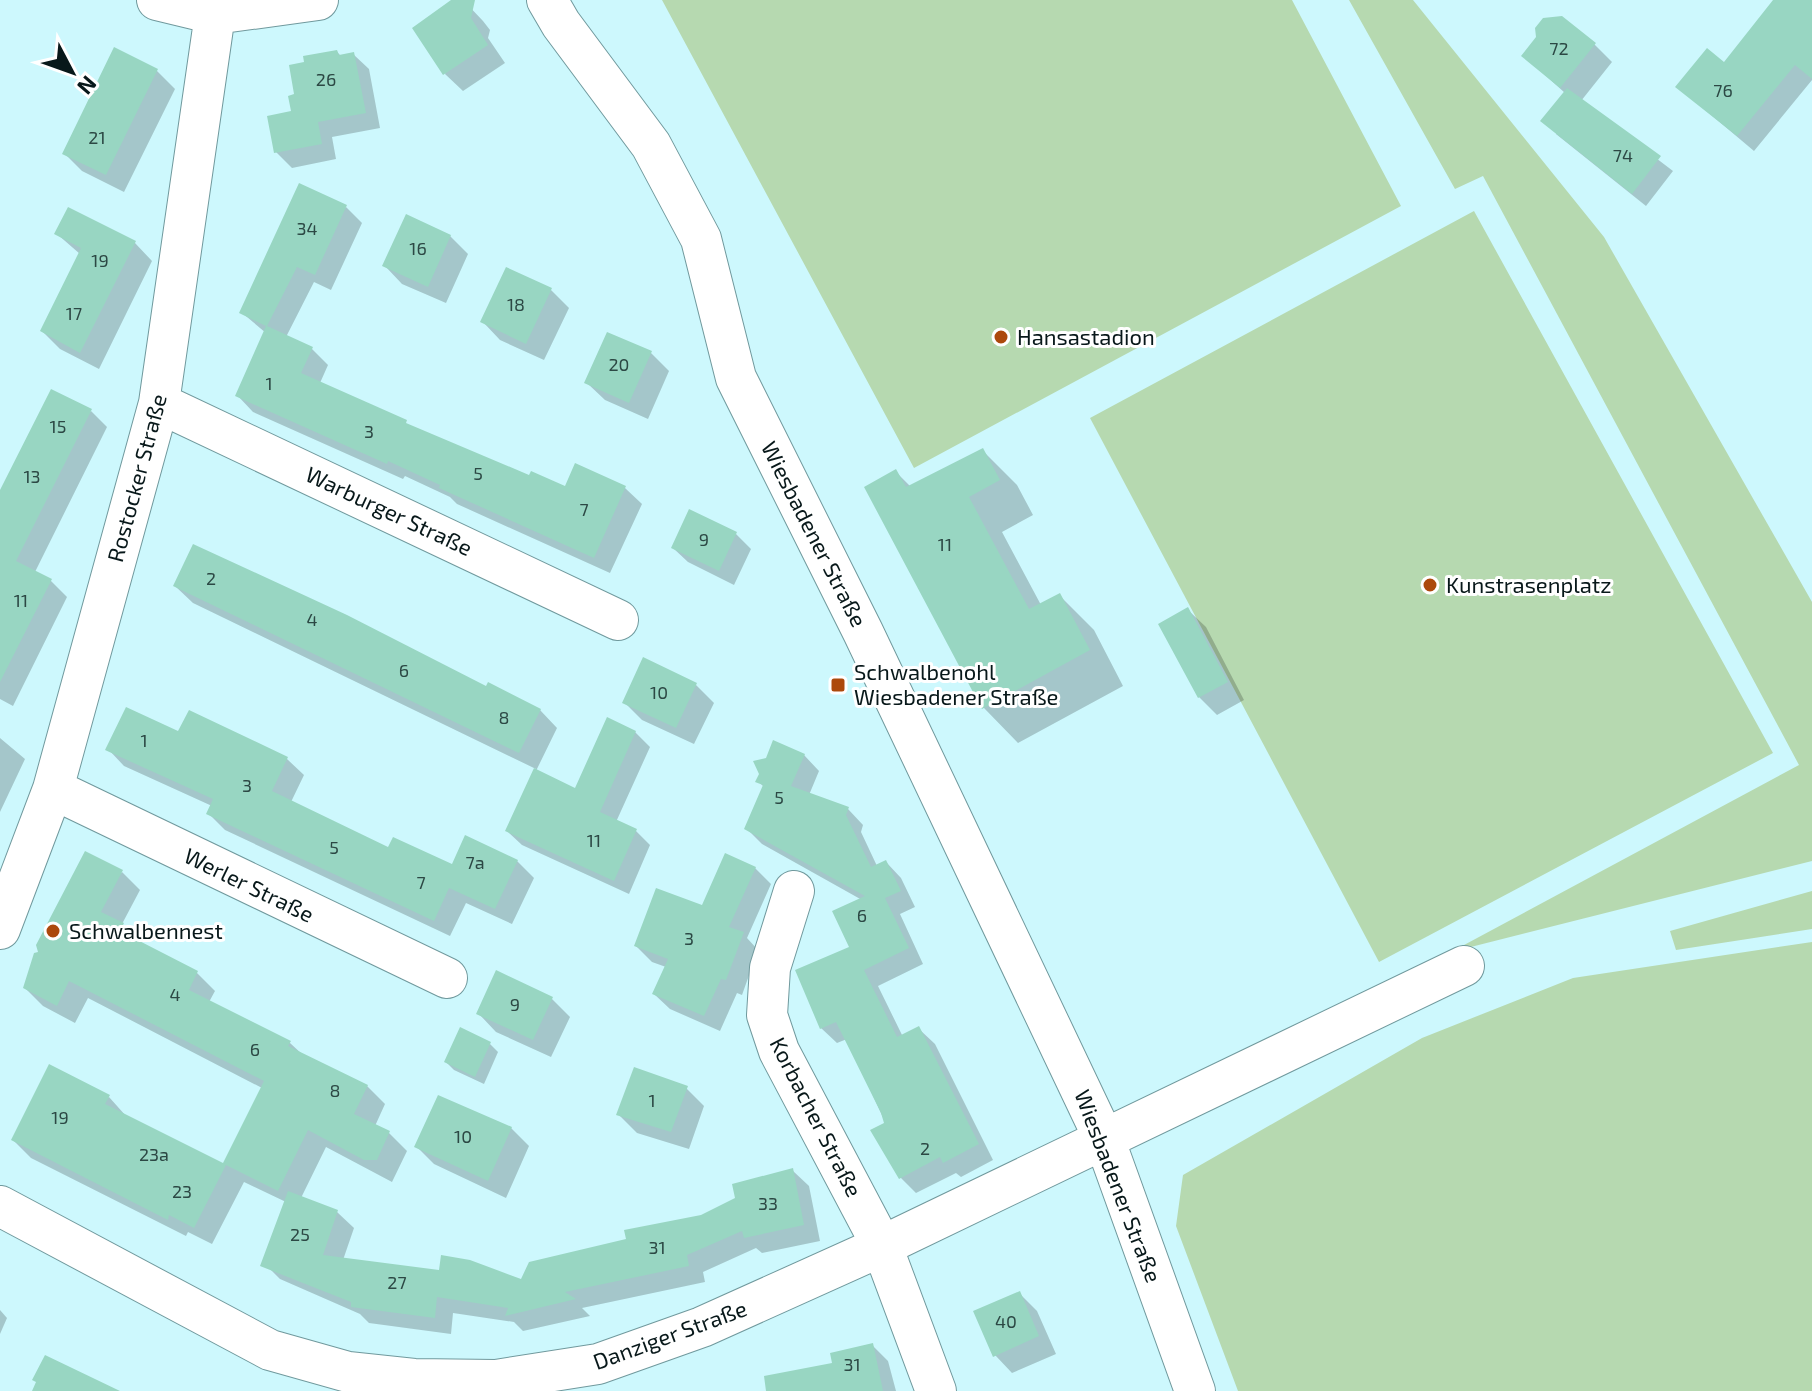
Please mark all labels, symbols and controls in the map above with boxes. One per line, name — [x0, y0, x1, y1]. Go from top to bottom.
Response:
north arrow — [32, 32, 112, 112]
house number: 72 — [1549, 37, 1569, 59]
house number: 26 — [316, 68, 336, 90]
text: N — [73, 71, 103, 100]
house number: 76 — [1713, 79, 1733, 101]
house number: 21 — [88, 126, 106, 148]
house number: 74 — [1613, 144, 1633, 166]
house number: 34 — [296, 217, 318, 239]
house number: 16 — [409, 237, 427, 259]
house number: 19 — [91, 249, 109, 271]
house number: 18 — [507, 293, 525, 315]
house number: 17 — [66, 302, 82, 324]
place label: Hansastadion — [1017, 323, 1155, 349]
marker: Hansastadion — [992, 328, 1010, 346]
house number: 20 — [609, 353, 629, 375]
house number: 1 — [265, 372, 273, 394]
street label: Rostocker Straße — [101, 391, 171, 565]
house number: 15 — [50, 415, 66, 437]
house number: 3 — [364, 420, 374, 442]
street label: Wiesbadener Straße — [757, 437, 873, 630]
street label: Warburger Straße — [302, 460, 477, 560]
house number: 5 — [473, 462, 483, 484]
house number: 13 — [23, 465, 41, 487]
house number: 7 — [579, 498, 589, 520]
house number: 9 — [699, 528, 709, 550]
house number: 11 — [938, 533, 952, 555]
house number: 2 — [206, 567, 216, 589]
place label: Kunstrasenplatz — [1446, 571, 1611, 597]
marker: Kunstrasenplatz — [1421, 576, 1439, 594]
house number: 11 — [14, 589, 28, 611]
house number: 4 — [306, 608, 318, 630]
place label: Schwalbenohl Wiesbadener Straße — [854, 658, 1058, 709]
house number: 6 — [399, 659, 409, 681]
marker: Schwalbenohl Wiesbadener Straße — [829, 676, 847, 694]
house number: 10 — [650, 681, 668, 703]
house number: 8 — [499, 706, 509, 728]
house number: 1 — [140, 729, 148, 751]
house number: 3 — [242, 774, 252, 796]
house number: 5 — [774, 786, 784, 808]
house number: 11 — [587, 829, 601, 851]
house number: 5 — [329, 836, 339, 858]
street label: Werler Straße — [180, 842, 318, 927]
house number: 7a — [465, 851, 485, 873]
house number: 7 — [416, 871, 426, 893]
house number: 6 — [857, 904, 867, 926]
place label: Schwalbennest — [69, 917, 223, 943]
marker: Schwalbennest — [44, 922, 62, 940]
house number: 3 — [684, 927, 694, 949]
house number: 4 — [169, 983, 181, 1005]
house number: 9 — [510, 993, 520, 1015]
street label: Korbacher Straße — [765, 1032, 868, 1201]
house number: 6 — [250, 1038, 260, 1060]
house number: 8 — [330, 1079, 340, 1101]
street label: Wiesbadener Straße — [1070, 1086, 1168, 1286]
house number: 1 — [648, 1089, 656, 1111]
house number: 19 — [51, 1106, 69, 1128]
house number: 10 — [454, 1125, 472, 1147]
house number: 2 — [920, 1137, 930, 1159]
house number: 23a — [139, 1143, 169, 1165]
house number: 23 — [172, 1180, 192, 1202]
house number: 33 — [758, 1192, 778, 1214]
house number: 25 — [290, 1223, 310, 1245]
house number: 31 — [648, 1236, 666, 1258]
house number: 27 — [387, 1271, 407, 1293]
street label: Danziger Straße — [589, 1294, 750, 1374]
house number: 40 — [995, 1310, 1017, 1332]
house number: 31 — [843, 1353, 861, 1375]

